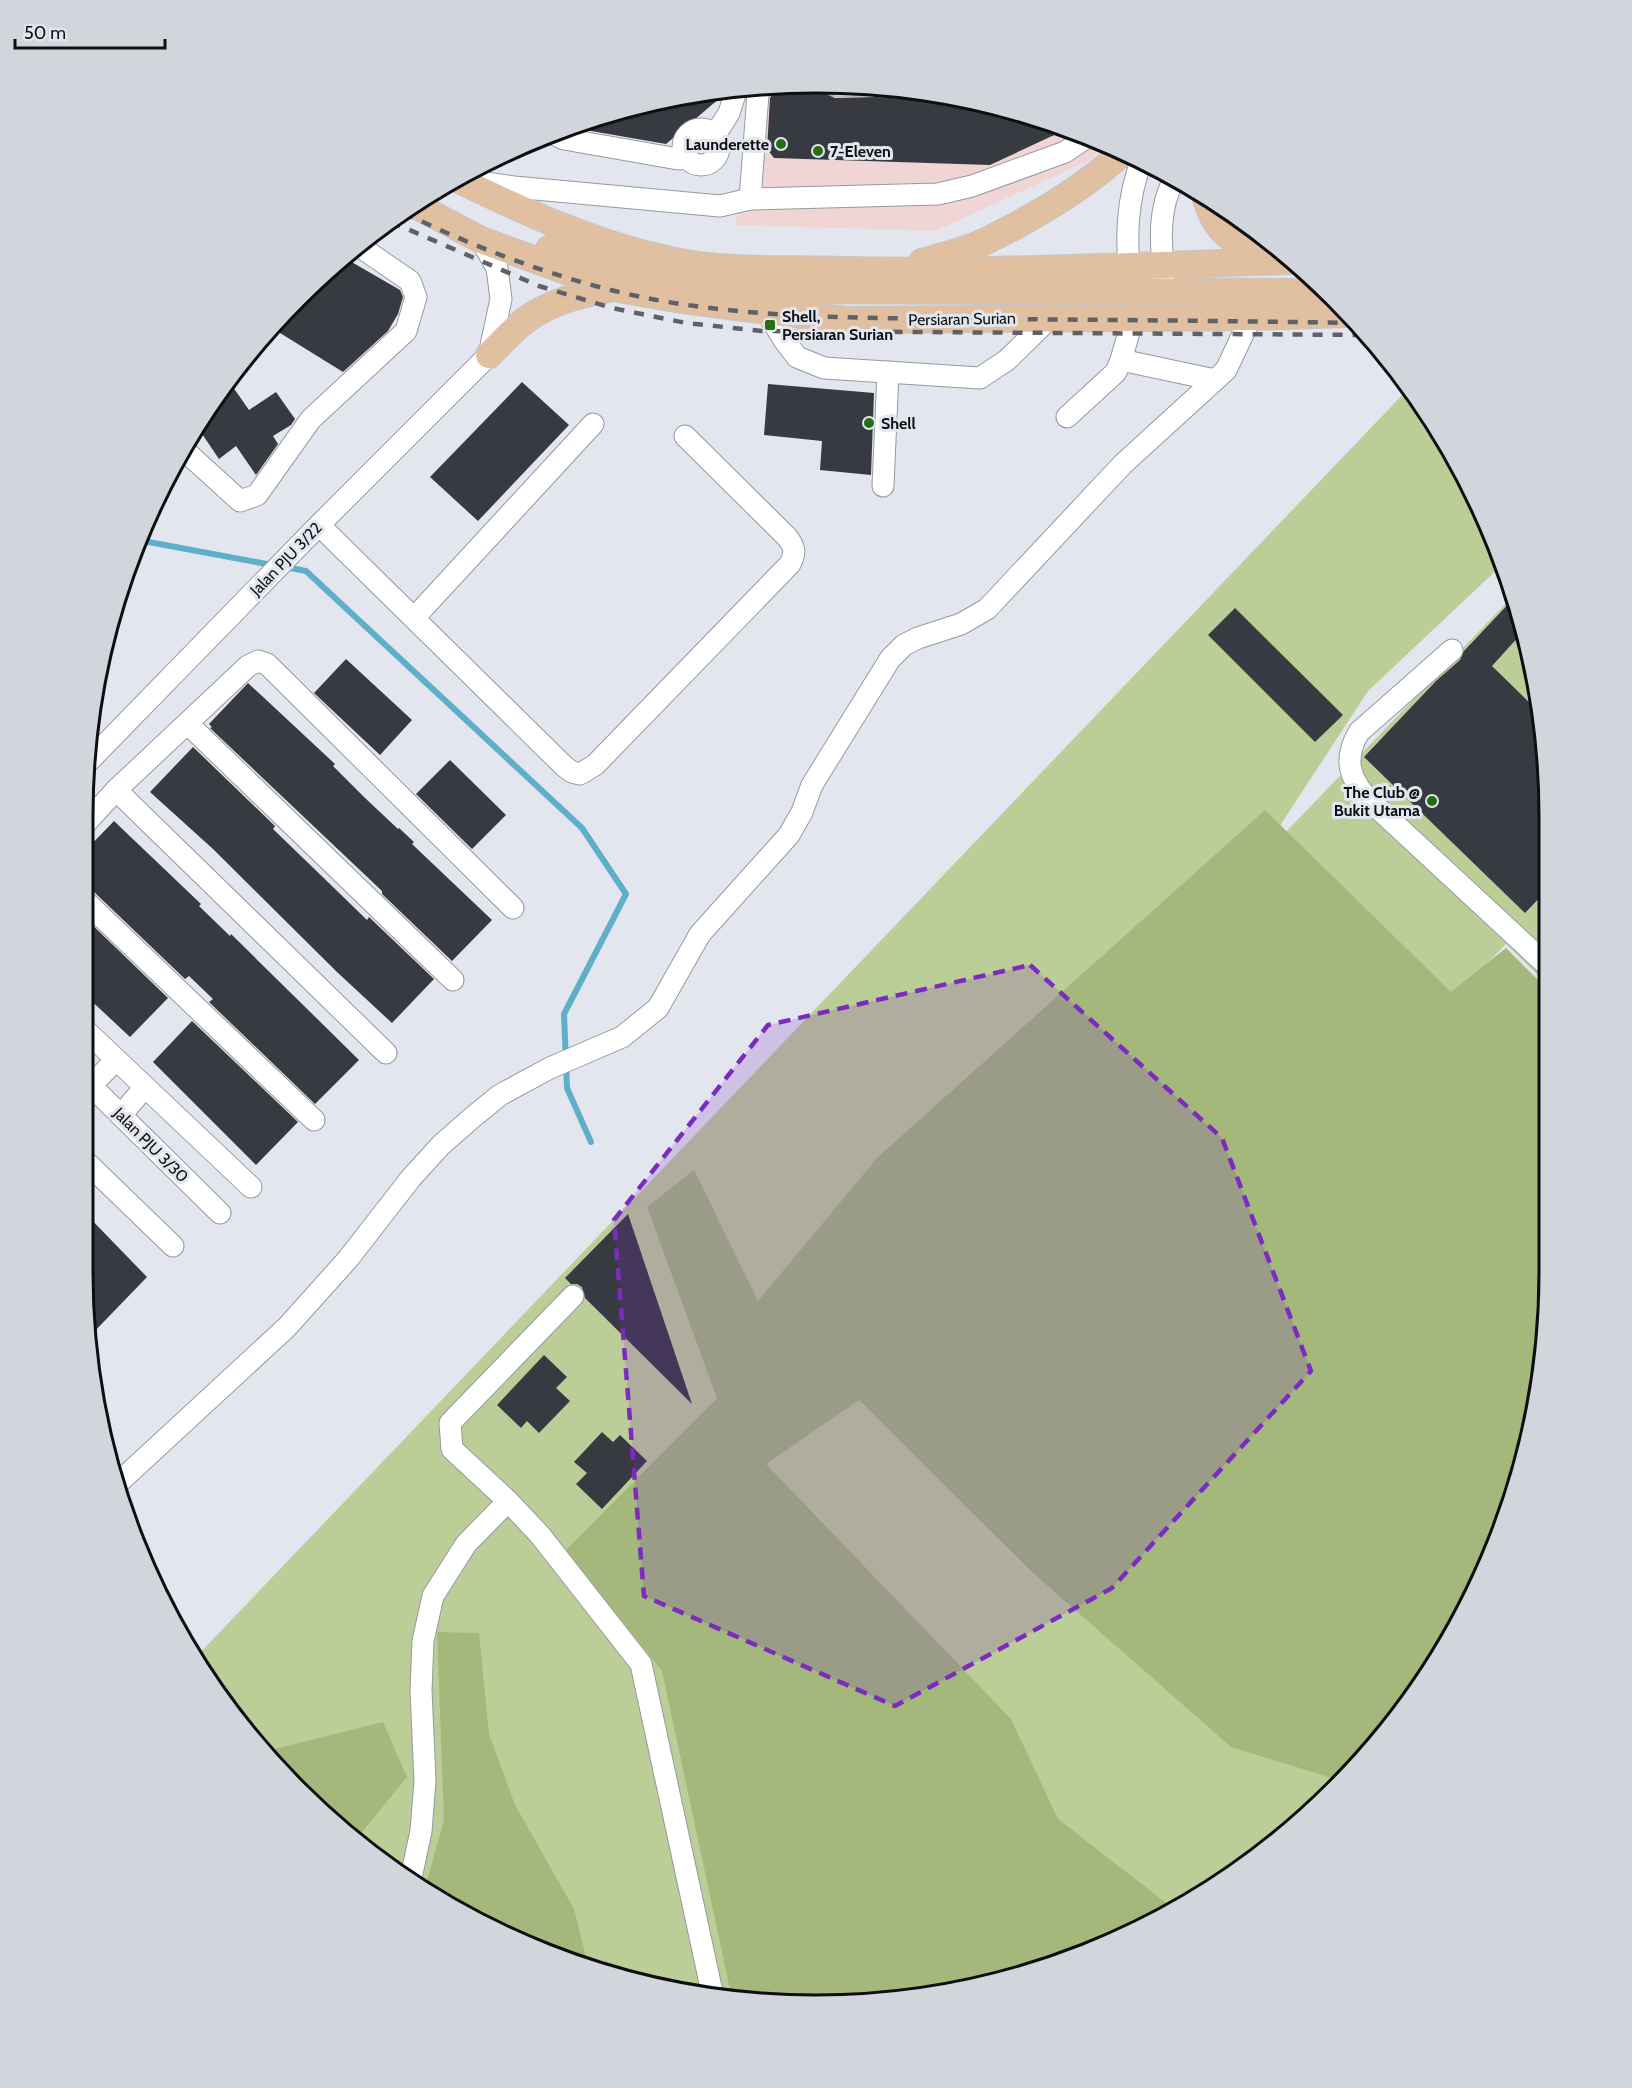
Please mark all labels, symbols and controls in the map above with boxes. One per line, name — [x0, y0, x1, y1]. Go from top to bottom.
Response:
scale bar — [15, 12, 165, 50]
text: 50 m — [24, 22, 66, 44]
place label: Launderette — [685, 135, 769, 154]
marker: Launderette — [774, 137, 788, 151]
place label: 7-Eleven — [830, 142, 891, 161]
marker: 7-Eleven — [811, 144, 825, 158]
place label: Shell, Persiaran Surian — [782, 307, 893, 344]
street label: Persiaran Surian — [908, 309, 1016, 329]
marker: Shell, Persiaran Surian — [763, 318, 777, 332]
place label: Shell — [881, 414, 916, 433]
marker: Shell — [862, 416, 876, 430]
street label: Jalan PJU 3/22 — [246, 518, 326, 600]
place label: The Club @ Bukit Utama — [1334, 783, 1420, 820]
marker: The Club @ Bukit Utama — [1425, 794, 1439, 808]
street label: Jalan PJU 3/30 — [109, 1103, 192, 1186]

